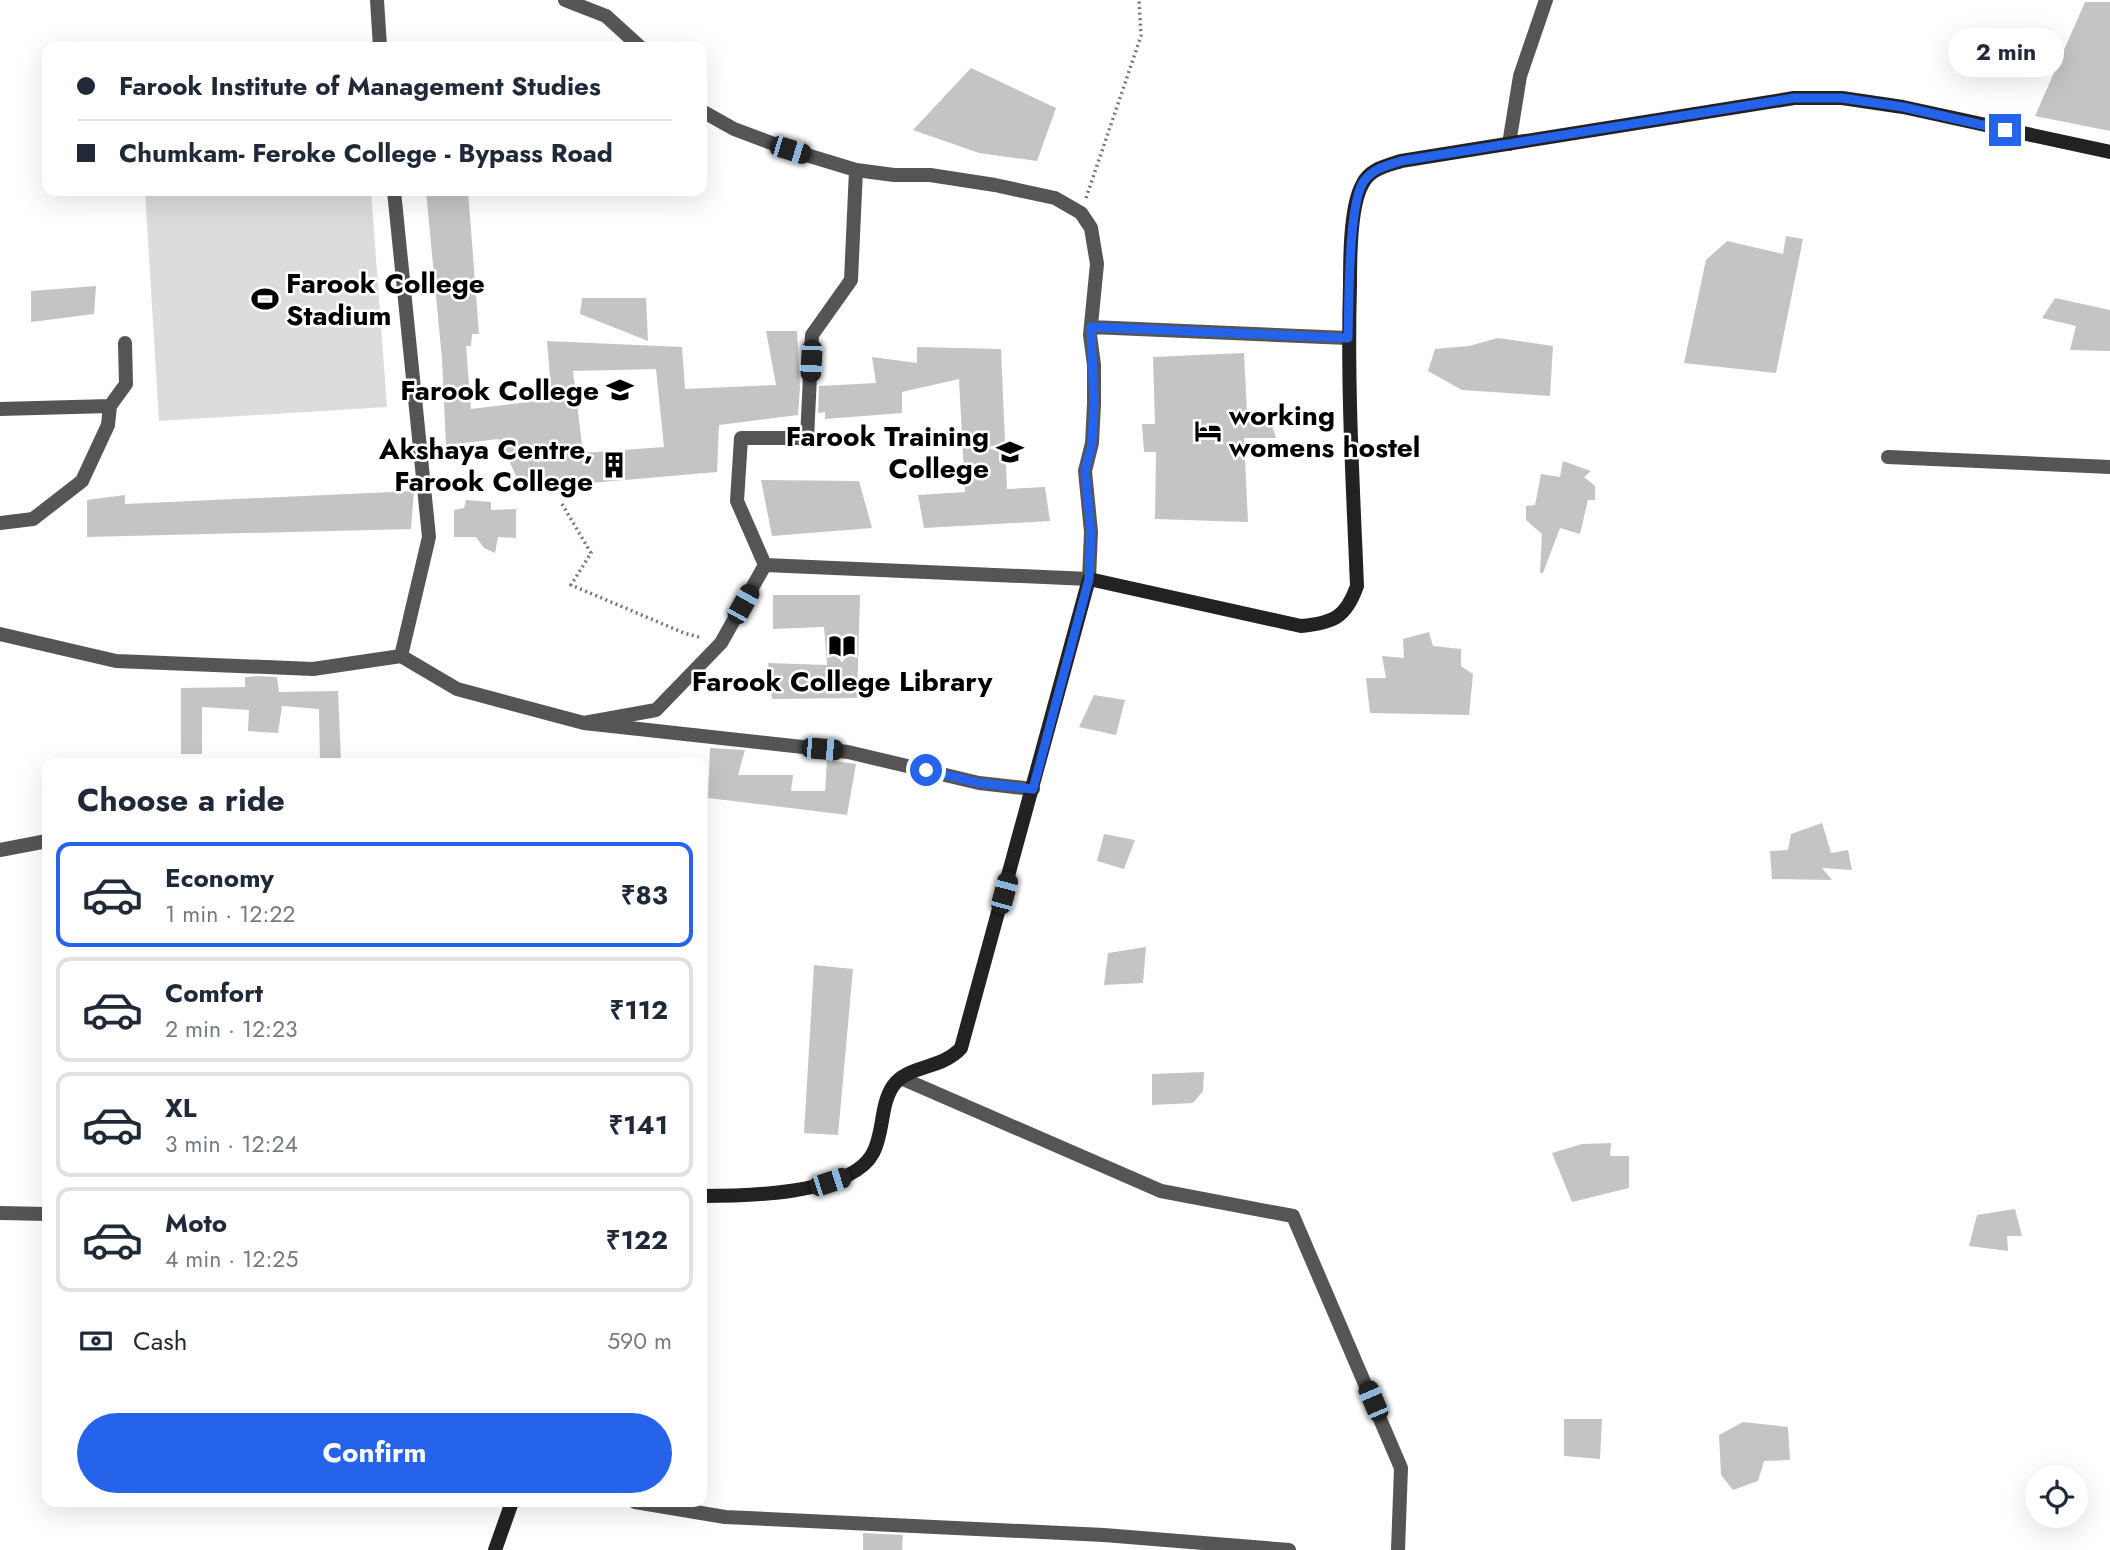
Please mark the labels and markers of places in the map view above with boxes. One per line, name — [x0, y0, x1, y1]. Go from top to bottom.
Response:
place label: Farook College Stadium — [286, 263, 485, 336]
sports icon: Farook College Stadium — [250, 284, 280, 314]
place label: Farook College — [400, 370, 599, 411]
school or university icon: Farook College — [605, 375, 635, 405]
place label: working womens hostel — [1228, 395, 1420, 468]
place label: Farook Training College — [786, 416, 989, 489]
hotel icon: working womens hostel — [1193, 416, 1223, 446]
place label: Akshaya Centre, Farook College — [378, 429, 593, 502]
school or university icon: Farook Training College — [995, 437, 1025, 467]
building icon: Akshaya Centre, Farook College — [599, 450, 629, 480]
library icon: Farook College Library — [827, 631, 857, 661]
place label: Farook College Library — [692, 661, 993, 702]

